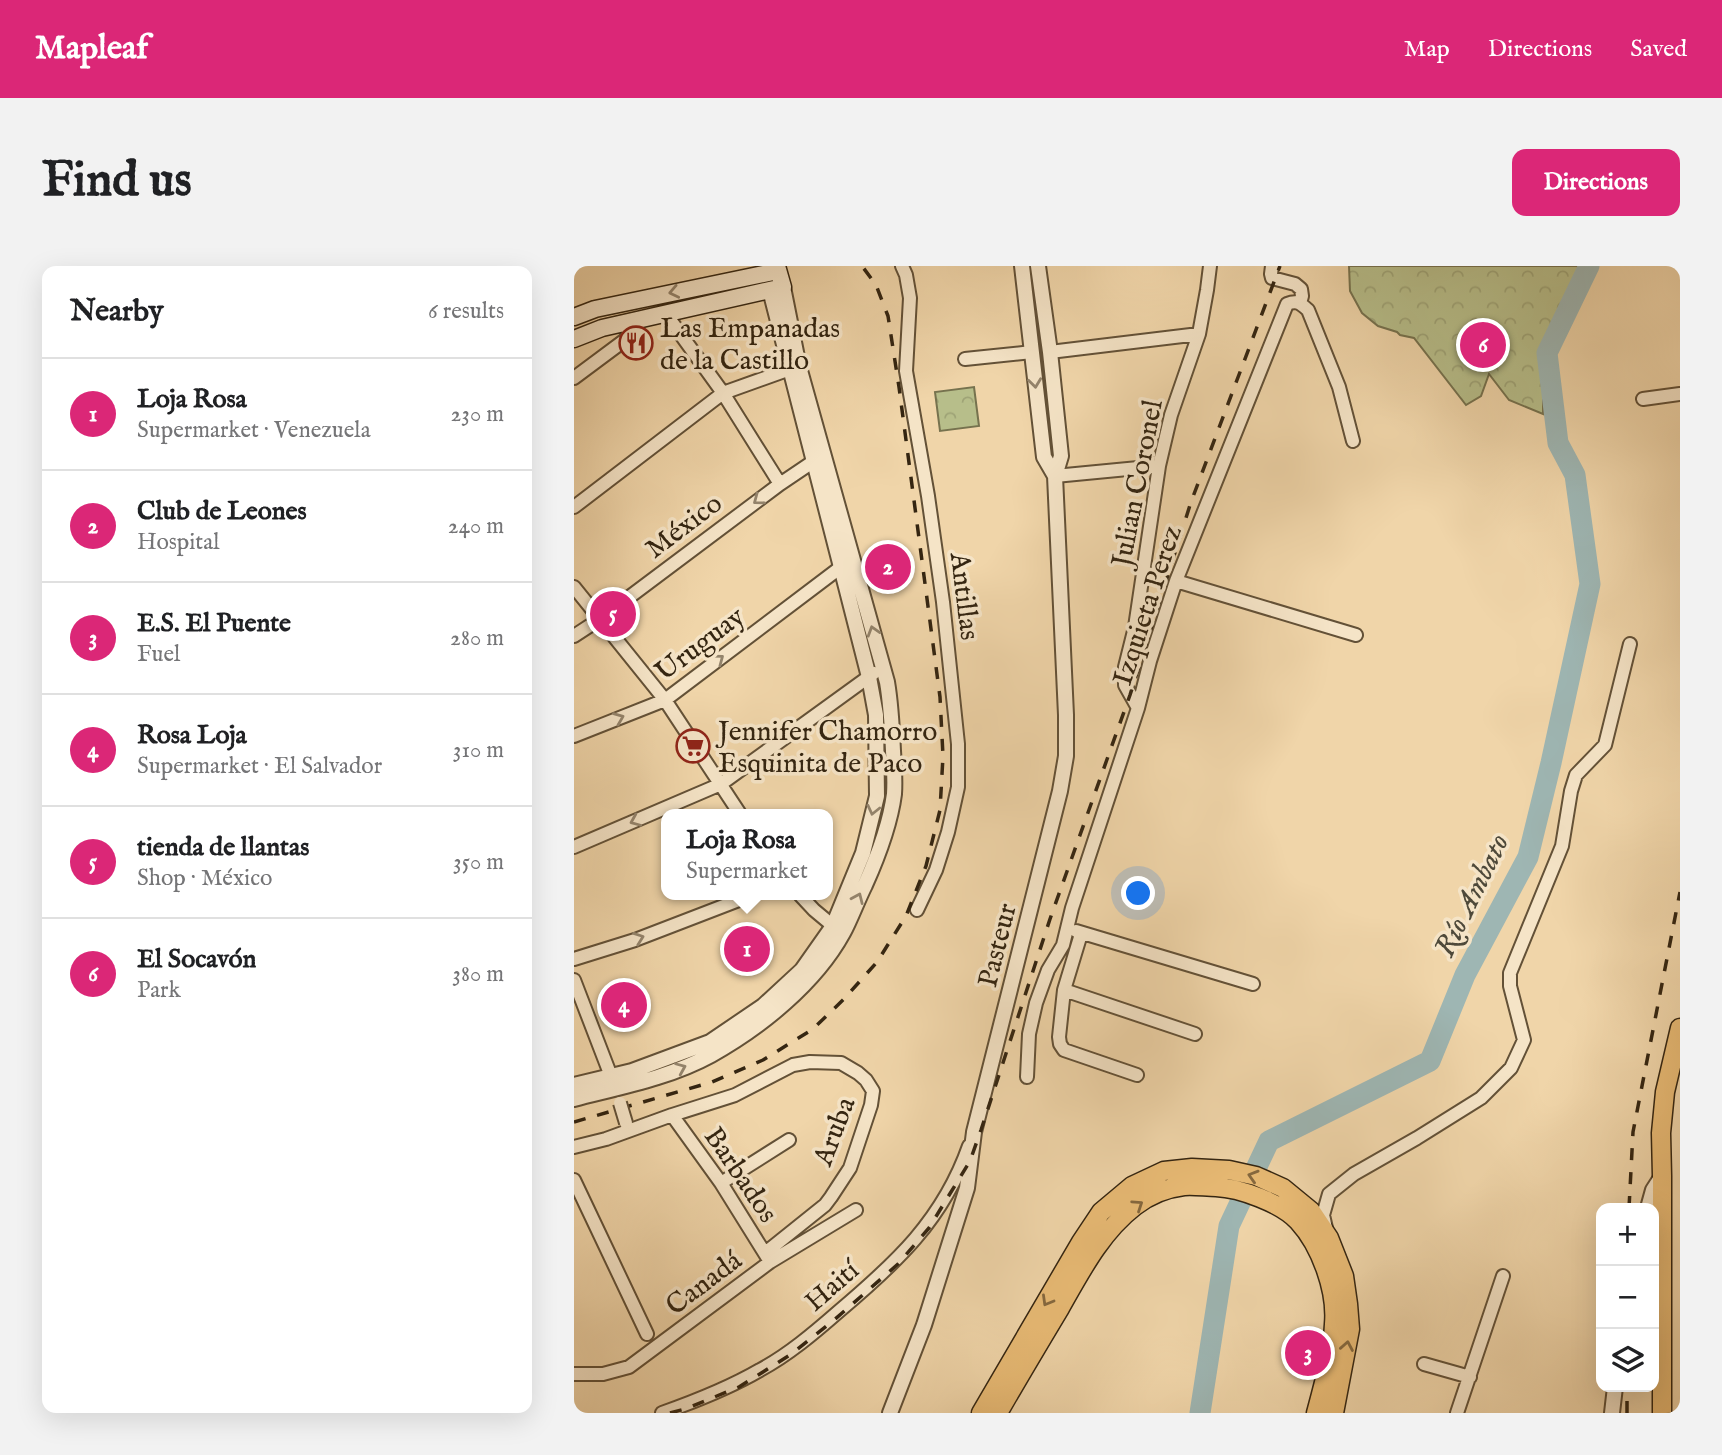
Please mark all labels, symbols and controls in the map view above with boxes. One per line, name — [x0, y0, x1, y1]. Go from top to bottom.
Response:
text: Mapleaf — [35, 28, 148, 70]
text: Map — [1404, 34, 1450, 65]
text: Directions — [1488, 34, 1592, 65]
text: Saved — [1630, 34, 1687, 65]
button: Directions — [1512, 149, 1680, 216]
text: Find us — [42, 151, 192, 213]
one-way arrow — [668, 283, 680, 298]
text: Nearby — [70, 293, 163, 331]
text: 6 results — [428, 297, 504, 326]
place label: Las Empanadas de la Castillo — [660, 312, 840, 379]
pin: 6 — [1460, 319, 1506, 371]
restaurant icon: Las Empanadas de la Castillo — [617, 324, 655, 362]
one-way arrow — [1027, 377, 1042, 388]
text: Loja Rosa — [137, 383, 247, 416]
street label: Julian Coronel — [1105, 397, 1172, 573]
text: 1 — [89, 400, 97, 429]
text: 230 m — [451, 400, 504, 429]
text: Supermarket · Venezuela — [137, 416, 371, 445]
street label: México — [639, 487, 730, 567]
one-way arrow — [753, 492, 766, 504]
text: Club de Leones — [137, 495, 307, 528]
text: 2 — [88, 512, 98, 541]
text: 240 m — [448, 512, 504, 541]
street label: Izquieta Perez — [1106, 521, 1191, 690]
text: Hospital — [137, 528, 219, 557]
pin: 2 — [865, 541, 911, 593]
street label: Antillas — [941, 549, 986, 642]
pin: 5 — [590, 588, 636, 640]
street label: Uruguay — [649, 600, 752, 690]
text: E.S. El Puente — [137, 607, 291, 640]
text: 3 — [89, 624, 97, 653]
text: 280 m — [450, 624, 504, 653]
one-way arrow — [866, 625, 881, 637]
text: Fuel — [137, 640, 180, 669]
one-way arrow — [712, 654, 724, 667]
one-way arrow — [613, 712, 625, 726]
place label: Jennifer Chamorro Esquinita de Paco — [715, 715, 937, 782]
text: Rosa Loja — [137, 719, 247, 752]
supermarket icon: Jennifer Chamorro Esquinita de Paco — [674, 727, 712, 765]
text: 4 — [87, 736, 99, 765]
text: 310 m — [453, 736, 504, 765]
text: Supermarket · El Salvador — [137, 752, 382, 781]
one-way arrow — [867, 804, 881, 816]
popup — [661, 809, 833, 900]
one-way arrow — [630, 812, 642, 826]
text: Loja Rosa — [686, 824, 796, 857]
water label: Río Ambato — [1427, 828, 1519, 964]
text: tienda de llantas — [137, 831, 309, 864]
text: 5 — [89, 848, 97, 877]
text: 350 m — [453, 848, 504, 877]
text: Supermarket — [686, 857, 808, 886]
text: Shop · México — [137, 864, 272, 893]
your location — [1121, 876, 1155, 910]
one-way arrow — [850, 893, 864, 905]
street label: Pasteur — [971, 900, 1026, 991]
pin: 1 — [724, 923, 770, 975]
one-way arrow — [632, 932, 644, 946]
text: El Socavón — [137, 943, 256, 976]
text: 6 — [88, 960, 98, 989]
text: 380 m — [452, 960, 504, 989]
text: Park — [137, 976, 181, 1005]
pin: 4 — [601, 979, 647, 1031]
one-way arrow — [674, 1062, 686, 1076]
street label: Aruba — [806, 1092, 865, 1172]
street label: Barbados — [695, 1121, 785, 1230]
one-way arrow — [1248, 1170, 1260, 1185]
one-way arrow — [1130, 1201, 1143, 1213]
map controls — [1596, 1203, 1659, 1392]
button: + — [1596, 1203, 1659, 1266]
street label: Canadá — [660, 1244, 750, 1324]
street label: Haití — [798, 1253, 868, 1320]
button: − — [1596, 1266, 1659, 1329]
one-way arrow — [1042, 1293, 1055, 1306]
pin: 3 — [1285, 1327, 1331, 1379]
button: layers — [1596, 1329, 1659, 1392]
one-way arrow — [1339, 1340, 1354, 1352]

